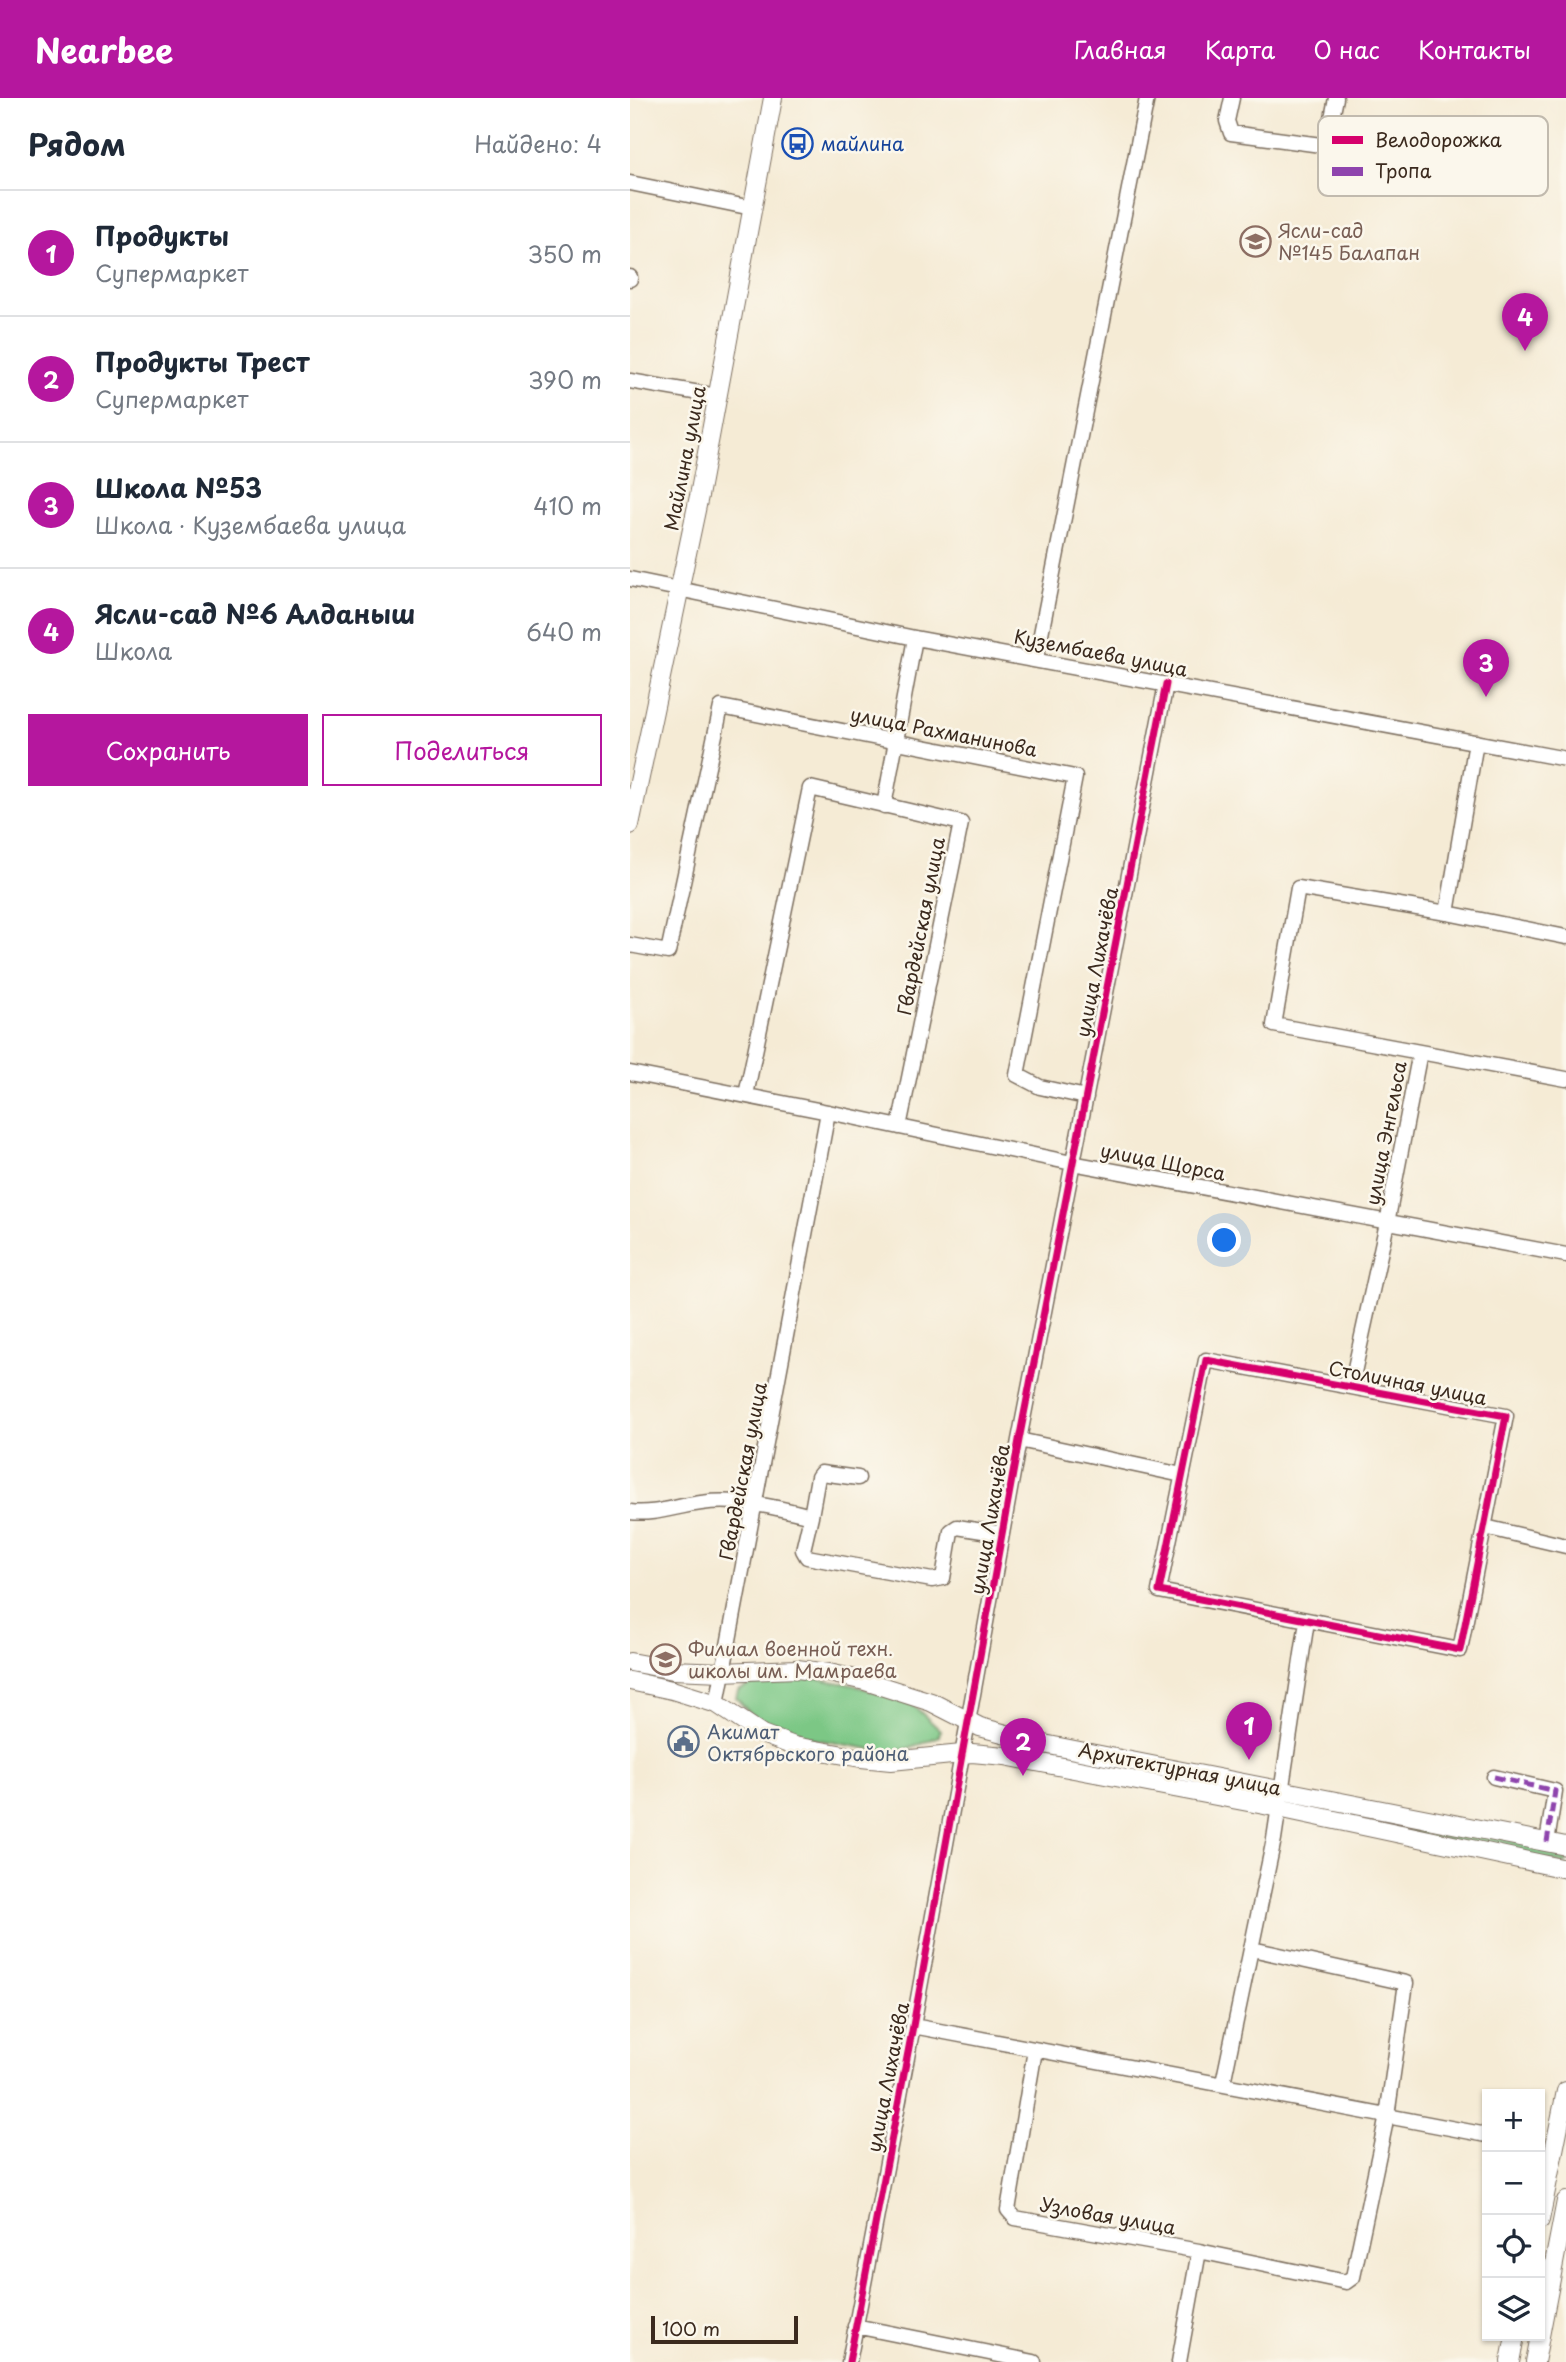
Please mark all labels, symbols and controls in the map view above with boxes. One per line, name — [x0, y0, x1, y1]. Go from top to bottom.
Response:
text: Nearbee — [35, 24, 173, 74]
text: Главная — [1074, 31, 1167, 67]
text: Карта — [1205, 31, 1275, 67]
text: О нас — [1313, 31, 1380, 67]
text: Контакты — [1418, 31, 1531, 67]
legend — [1318, 116, 1548, 196]
text: Рядом — [28, 121, 126, 166]
text: Велодорожка — [1375, 125, 1502, 153]
text: Найдено: 4 — [474, 126, 602, 161]
bus stop icon: майлина — [781, 126, 815, 160]
place label: майлина — [821, 129, 904, 157]
text: Тропа — [1375, 156, 1432, 184]
text: Продукты — [95, 216, 229, 255]
place label: Ясли-сад №145 Балапан — [1278, 216, 1420, 266]
school or university icon: Ясли-сад №145 Балапан — [1238, 224, 1272, 258]
text: 1 — [46, 236, 57, 271]
text: 350 m — [527, 236, 602, 271]
text: Супермаркет — [95, 255, 249, 290]
pin: 4 — [1502, 293, 1548, 351]
text: Продукты Трест — [95, 342, 309, 381]
text: 2 — [43, 362, 59, 397]
text: 390 m — [528, 362, 602, 397]
text: Супермаркет — [95, 381, 249, 416]
street label: Майлина улица — [656, 383, 712, 533]
text: Школа №53 — [95, 468, 262, 507]
text: 3 — [43, 488, 59, 523]
text: 410 m — [533, 488, 602, 523]
text: Школа · Кузембаева улица — [95, 507, 406, 542]
text: Ясли-сад №6 Алданыш — [95, 594, 415, 633]
text: 4 — [43, 614, 59, 649]
text: 640 m — [526, 614, 602, 649]
street label: Кузембаева улица — [1012, 621, 1190, 683]
text: Школа — [95, 633, 172, 668]
pin: 3 — [1463, 639, 1509, 697]
street label: улица Рахманинова — [848, 699, 1040, 763]
button: Сохранить — [28, 714, 308, 786]
button: Поделиться — [322, 714, 602, 786]
street label: Гвардейская улица — [889, 835, 951, 1017]
street label: улица Лихачёва — [1068, 884, 1124, 1039]
street label: улица Энгельса — [1357, 1058, 1413, 1208]
street label: улица Щорса — [1098, 1135, 1228, 1187]
your location — [1207, 1223, 1241, 1257]
street label: Столичная улица — [1326, 1353, 1490, 1411]
street label: Гвардейская улица — [711, 1380, 773, 1562]
street label: улица Лихачёва — [962, 1441, 1016, 1596]
place label: Филиал военной техн. школы им. Мамраева — [688, 1634, 897, 1684]
school or university icon: Филиал военной техн. школы им. Мамраева — [648, 1642, 682, 1676]
pin: 1 — [1226, 1702, 1272, 1760]
place label: Акимат Октябрьского района — [707, 1717, 909, 1767]
pin: 2 — [1000, 1718, 1046, 1776]
public building icon: Акимат Октябрьского района — [667, 1725, 701, 1759]
street label: Архитектурная улица — [1076, 1735, 1284, 1801]
street label: улица Лихачёва — [859, 1999, 915, 2154]
map controls — [1482, 2089, 1545, 2341]
button: + — [1482, 2089, 1545, 2152]
button: − — [1482, 2152, 1545, 2215]
street label: Узловая улица — [1038, 2189, 1178, 2241]
button: locate — [1482, 2215, 1545, 2278]
button: layers — [1482, 2278, 1545, 2341]
scale bar — [651, 2313, 798, 2345]
text: 100 m — [662, 2314, 720, 2342]

